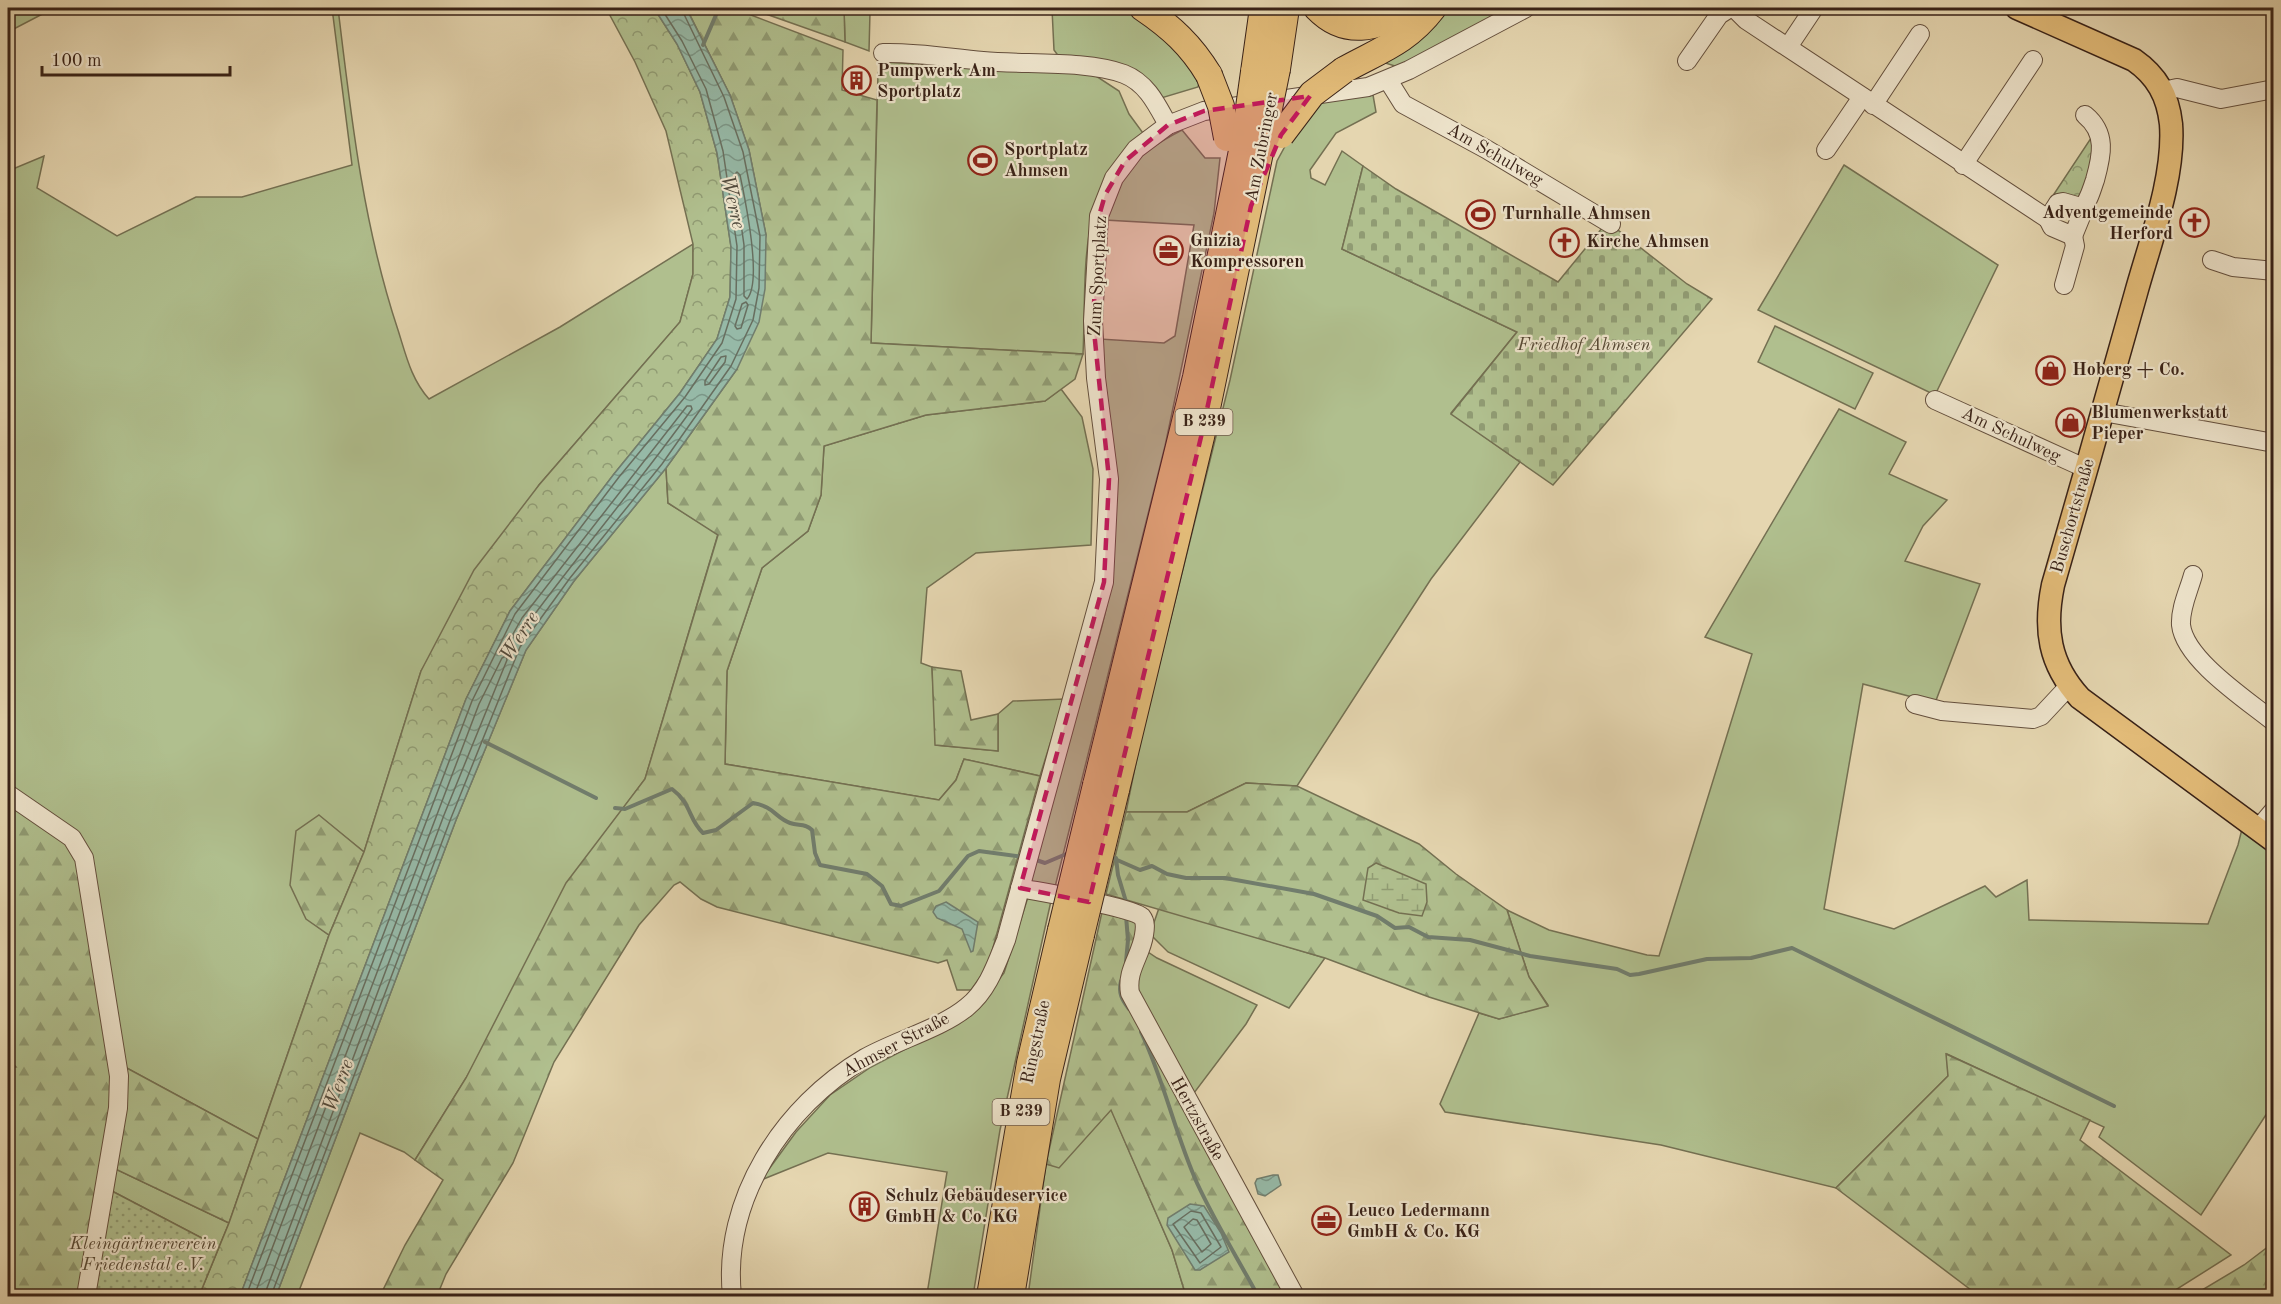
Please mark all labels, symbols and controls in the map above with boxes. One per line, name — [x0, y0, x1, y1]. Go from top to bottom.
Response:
scale bar — [42, 39, 230, 77]
text: 100 m — [51, 52, 102, 70]
place label: Pumpwerk Am Sportplatz — [877, 62, 996, 101]
building icon: Pumpwerk Am Sportplatz — [840, 65, 872, 97]
street label: Am Zubringer — [1243, 90, 1282, 203]
street label: Am Schulweg — [1444, 120, 1546, 190]
place label: Sportplatz Ahmsen — [1004, 141, 1088, 180]
sports icon: Sportplatz Ahmsen — [967, 144, 999, 176]
water label: Werre — [716, 173, 748, 231]
sports icon: Turnhalle Ahmsen — [1465, 198, 1497, 230]
place label: Adventgemeinde Herford — [2042, 204, 2173, 243]
place label: Turnhalle Ahmsen — [1502, 205, 1651, 223]
church icon: Adventgemeinde Herford — [2178, 207, 2210, 239]
street label: Zum Sportplatz — [1086, 215, 1110, 337]
church icon: Kirche Ahmsen — [1549, 226, 1581, 258]
place label: Gnizia Kompressoren — [1190, 232, 1304, 271]
place label: Kirche Ahmsen — [1586, 233, 1709, 251]
office icon: Gnizia Kompressoren — [1153, 235, 1185, 267]
park label: Friedhof Ahmsen — [1516, 336, 1651, 354]
shop icon: Hoberg + Co. — [2035, 354, 2067, 386]
place label: Hoberg + Co. — [2072, 361, 2185, 379]
street label: Am Schulweg — [1958, 404, 2064, 466]
place label: Blumenwerkstatt Pieper — [2091, 404, 2228, 443]
shop icon: Blumenwerkstatt Pieper — [2054, 407, 2086, 439]
road number: B 239 — [1176, 409, 1232, 435]
street label: Buschortstraße — [2048, 457, 2098, 575]
water label: Werre — [497, 608, 543, 666]
street label: Ringstraße — [1018, 998, 1054, 1086]
street label: Ahmser Straße — [840, 1009, 952, 1081]
water label: Werre — [320, 1057, 358, 1115]
street label: Hertzstraße — [1167, 1074, 1227, 1164]
road number: B 239 — [992, 1099, 1050, 1125]
place label: Schulz Gebäudeservice GmbH & Co. KG — [885, 1187, 1067, 1226]
building icon: Schulz Gebäudeservice GmbH & Co. KG — [848, 1190, 880, 1222]
place label: Leuco Ledermann GmbH & Co. KG — [1347, 1202, 1490, 1241]
office icon: Leuco Ledermann GmbH & Co. KG — [1310, 1205, 1342, 1237]
park label: Kleingärtnerverein Friedenstal e.V. — [68, 1235, 217, 1274]

